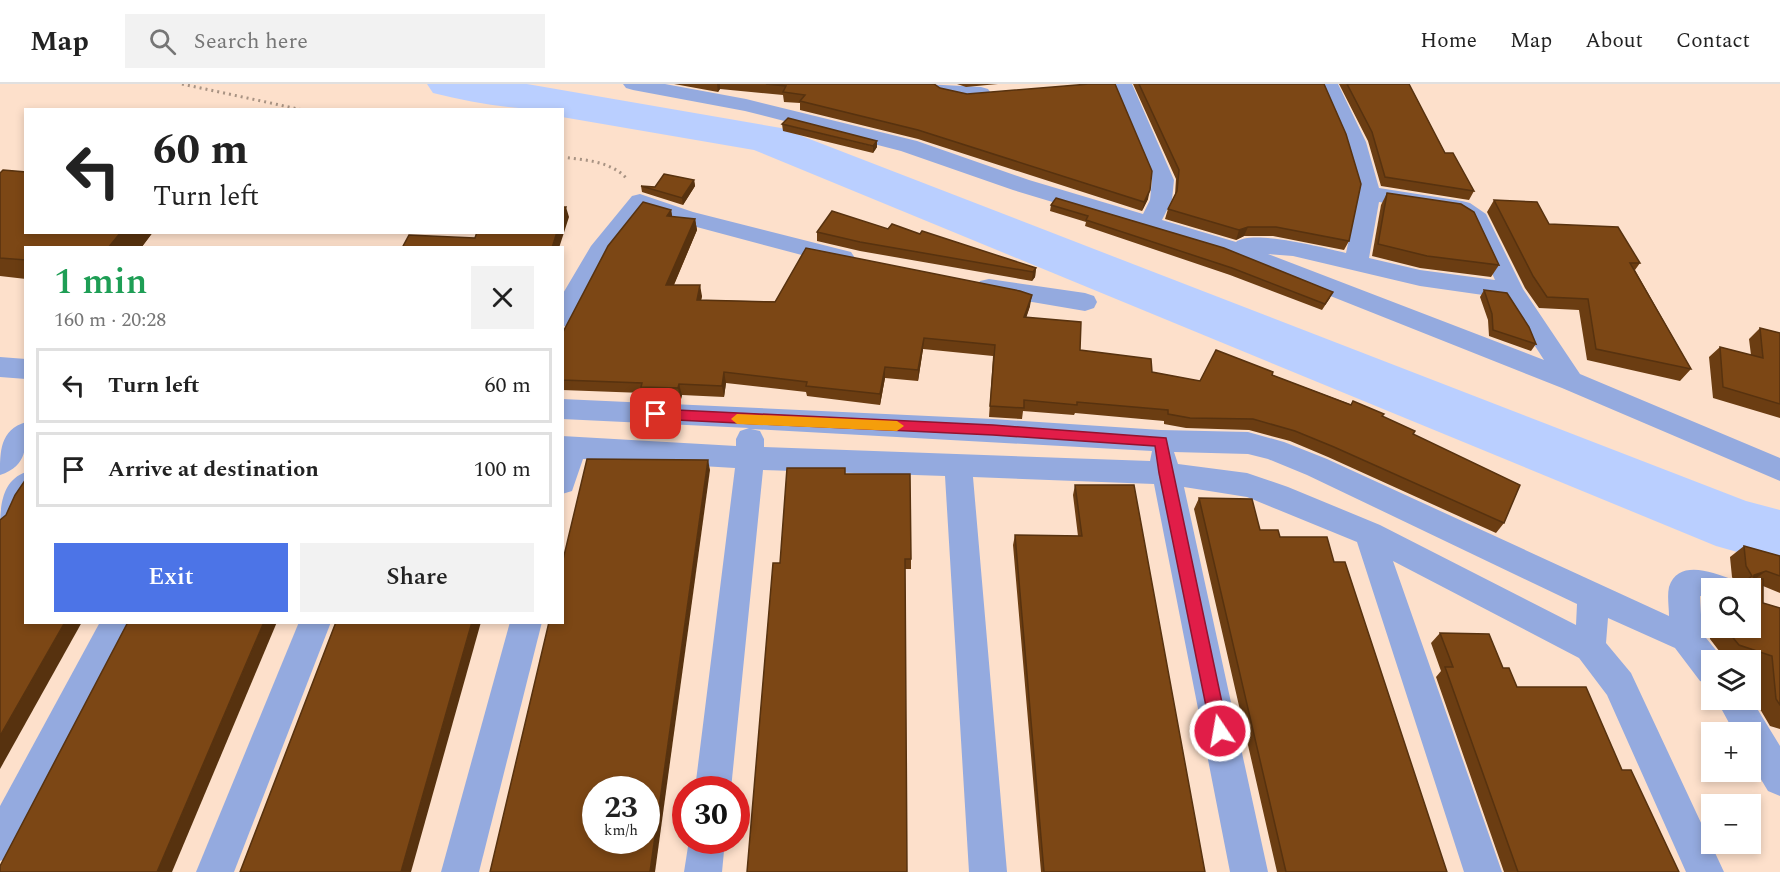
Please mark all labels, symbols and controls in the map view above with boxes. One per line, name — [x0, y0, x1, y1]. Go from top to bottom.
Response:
search box — [125, 14, 545, 68]
text: Map — [30, 20, 89, 63]
icon: search — [146, 25, 179, 58]
text: Search here — [194, 25, 308, 58]
text: Home — [1420, 25, 1477, 57]
text: Map — [1510, 25, 1552, 57]
text: About — [1585, 25, 1643, 57]
text: Contact — [1676, 25, 1750, 57]
text: 60 m — [153, 119, 248, 182]
icon: left — [54, 132, 132, 210]
text: Turn left — [153, 176, 259, 218]
text: 1 min — [54, 255, 147, 310]
button: close — [471, 266, 534, 329]
text: 160 m · 20:28 — [54, 305, 166, 335]
icon: left — [57, 369, 90, 402]
text: Turn left — [108, 369, 200, 402]
text: 60 m — [485, 369, 531, 402]
pin — [630, 388, 681, 439]
icon: arrive — [639, 397, 672, 430]
icon: arrive — [57, 453, 90, 486]
text: Arrive at destination — [108, 453, 319, 486]
text: 100 m — [474, 453, 531, 486]
button: Exit — [54, 543, 288, 612]
button: Share — [300, 543, 534, 612]
map controls — [1701, 578, 1761, 854]
button: search — [1701, 578, 1761, 638]
button: layers — [1701, 650, 1761, 710]
position arrow — [1188, 699, 1252, 763]
button: + — [1701, 722, 1761, 782]
speed limit sign: 30 — [672, 776, 750, 854]
text: 23 — [604, 785, 638, 831]
button: − — [1701, 794, 1761, 854]
text: km/h — [604, 819, 638, 842]

